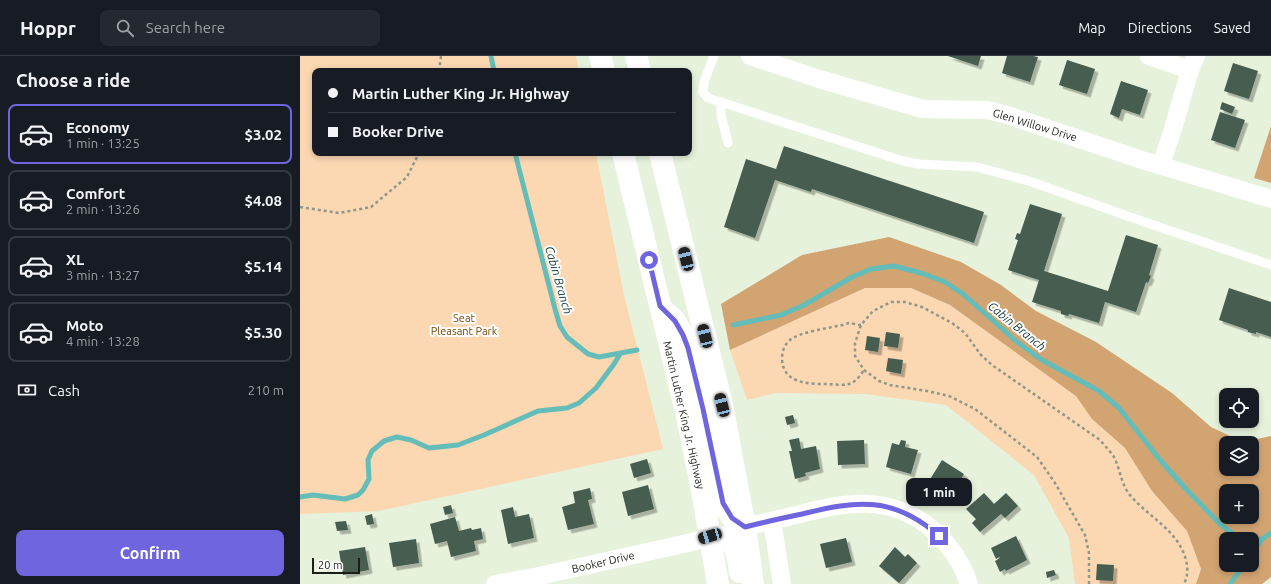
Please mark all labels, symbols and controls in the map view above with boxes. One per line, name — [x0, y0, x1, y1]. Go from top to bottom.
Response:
search box — [100, 10, 380, 46]
text: Hoppr — [20, 17, 76, 39]
icon: search — [114, 17, 136, 39]
text: Search here — [146, 19, 225, 36]
text: Map — [1078, 20, 1106, 36]
text: Directions — [1128, 20, 1192, 36]
text: Saved — [1214, 20, 1251, 36]
text: Choose a ride — [16, 70, 130, 90]
text: Martin Luther King Jr. Highway — [352, 85, 569, 102]
street label: Glen Willow Drive — [991, 106, 1079, 144]
icon: car — [18, 116, 54, 152]
text: Economy — [66, 119, 130, 136]
text: Booker Drive — [352, 123, 444, 140]
text: $3.02 — [244, 126, 282, 143]
text: 1 min · 13:25 — [66, 136, 140, 150]
icon: car — [18, 182, 54, 218]
text: Comfort — [66, 185, 125, 202]
text: $4.08 — [244, 192, 282, 209]
text: 2 min · 13:26 — [66, 202, 140, 216]
water label: Cabin Branch — [543, 245, 575, 315]
car — [677, 246, 695, 272]
icon: car — [18, 248, 54, 284]
text: XL — [66, 251, 84, 268]
route start — [640, 251, 658, 269]
text: $5.14 — [244, 258, 282, 275]
text: 3 min · 13:27 — [66, 268, 140, 282]
water label: Cabin Branch — [986, 299, 1048, 353]
park label: Seat Pleasant Park — [431, 312, 498, 337]
icon: car — [18, 314, 54, 350]
text: Moto — [66, 317, 104, 334]
car — [696, 323, 714, 349]
text: $5.30 — [244, 324, 282, 341]
text: 4 min · 13:28 — [66, 334, 140, 348]
street label: Martin Luther King Jr. Highway — [661, 340, 707, 491]
icon: cash — [16, 379, 38, 401]
text: Cash — [48, 382, 80, 399]
text: 210 m — [248, 383, 284, 397]
map controls — [1219, 388, 1259, 572]
button: locate — [1219, 388, 1259, 428]
car — [713, 392, 731, 418]
button: layers — [1219, 436, 1259, 476]
callout: 1 min — [906, 478, 972, 506]
button: + — [1219, 484, 1259, 524]
text: 1 min — [923, 485, 955, 499]
car — [697, 527, 723, 545]
route end — [930, 527, 948, 545]
button: Confirm — [16, 530, 284, 576]
button: − — [1219, 532, 1259, 572]
street label: Booker Drive — [570, 549, 636, 575]
scale bar — [312, 556, 360, 575]
text: 20 m — [318, 559, 342, 571]

